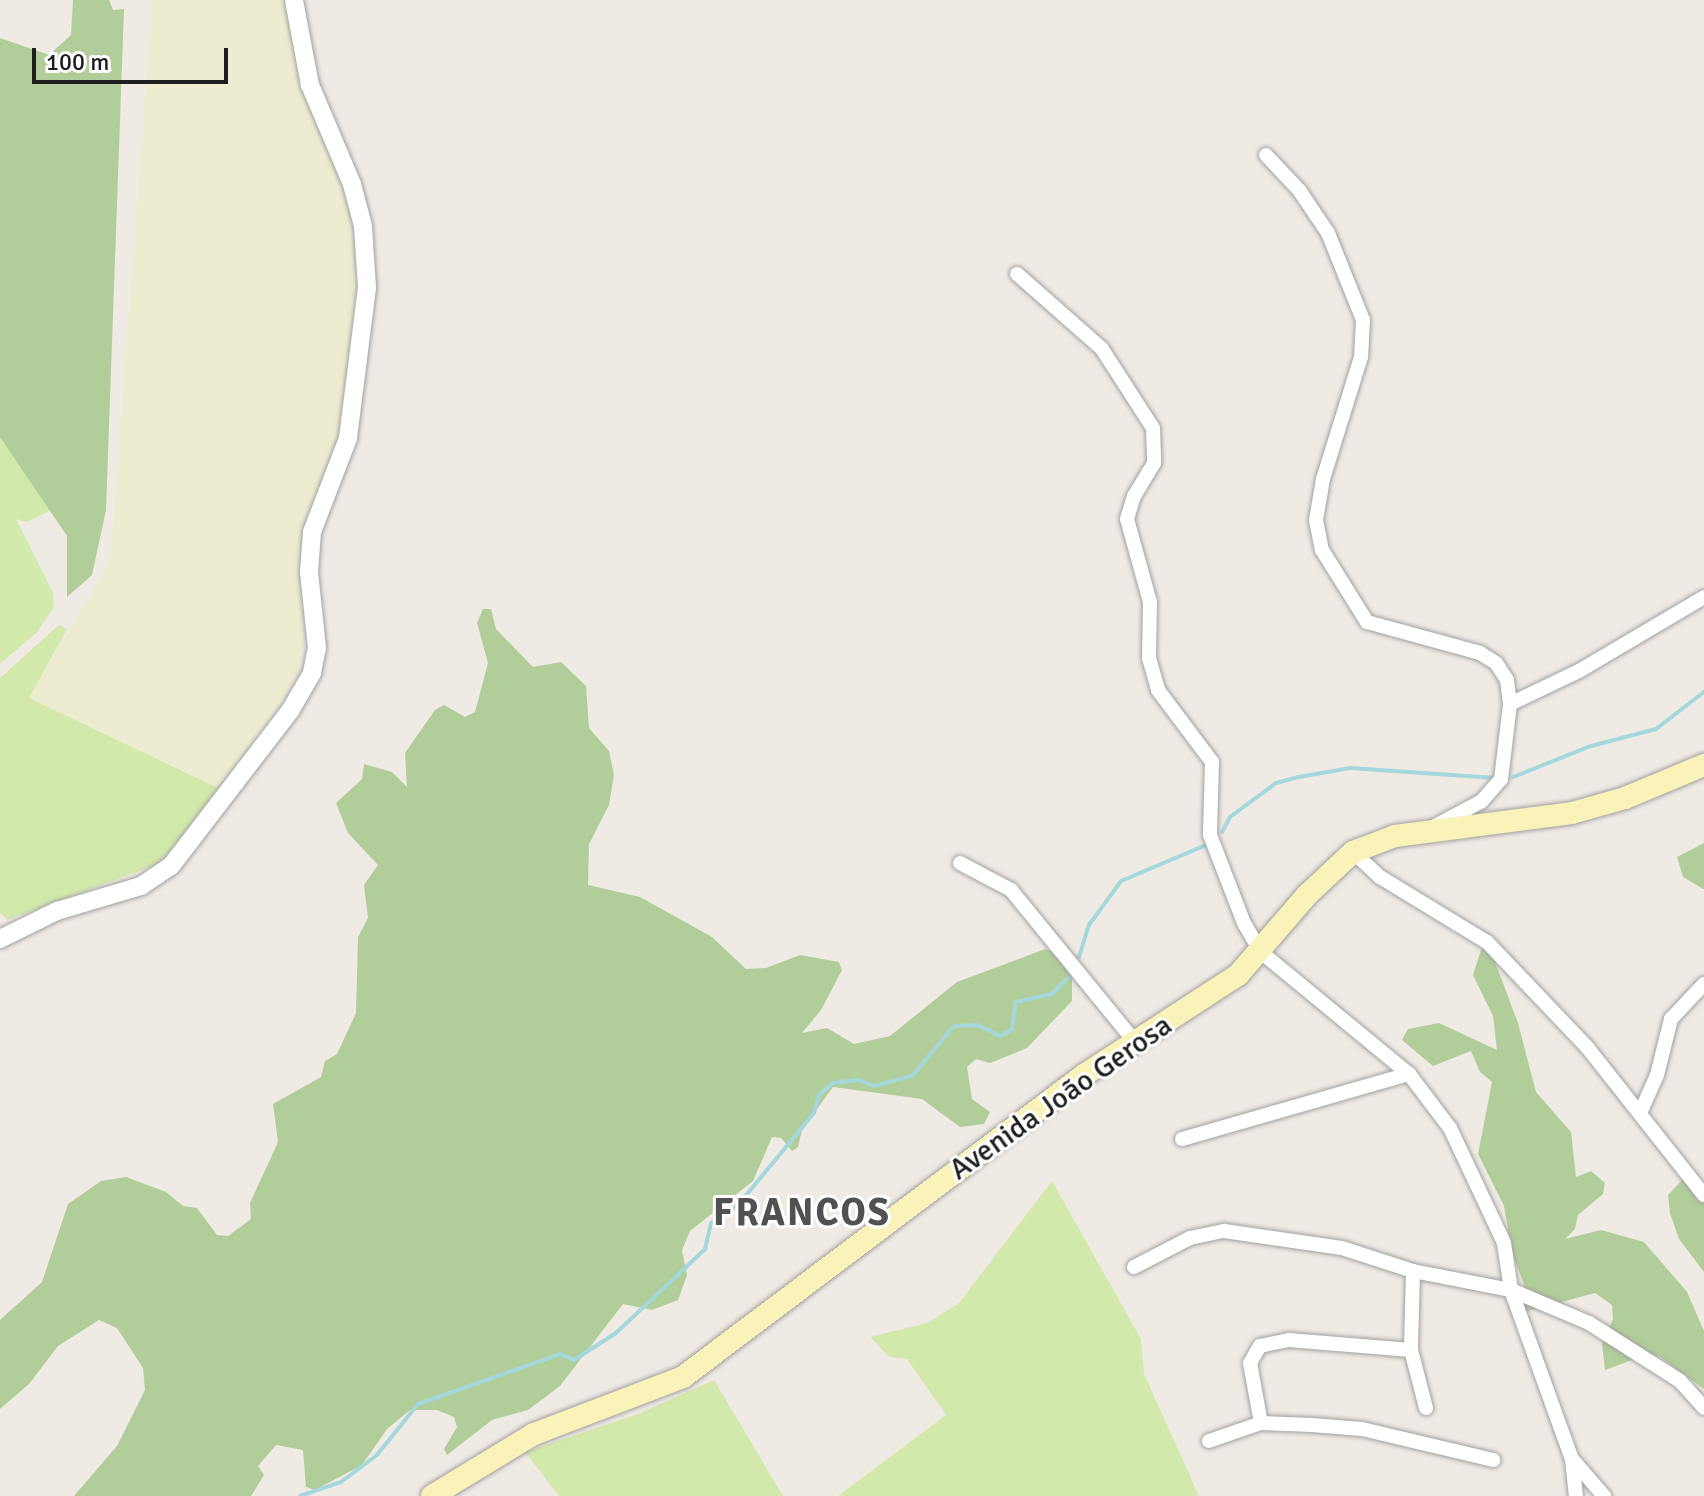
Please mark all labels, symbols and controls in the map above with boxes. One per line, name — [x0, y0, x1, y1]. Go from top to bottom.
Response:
scale bar — [36, 32, 232, 82]
text: 100 m — [46, 47, 109, 77]
street label: Avenida João Gerosa — [943, 1008, 1179, 1188]
district label: FRANCOS — [713, 1190, 891, 1236]

